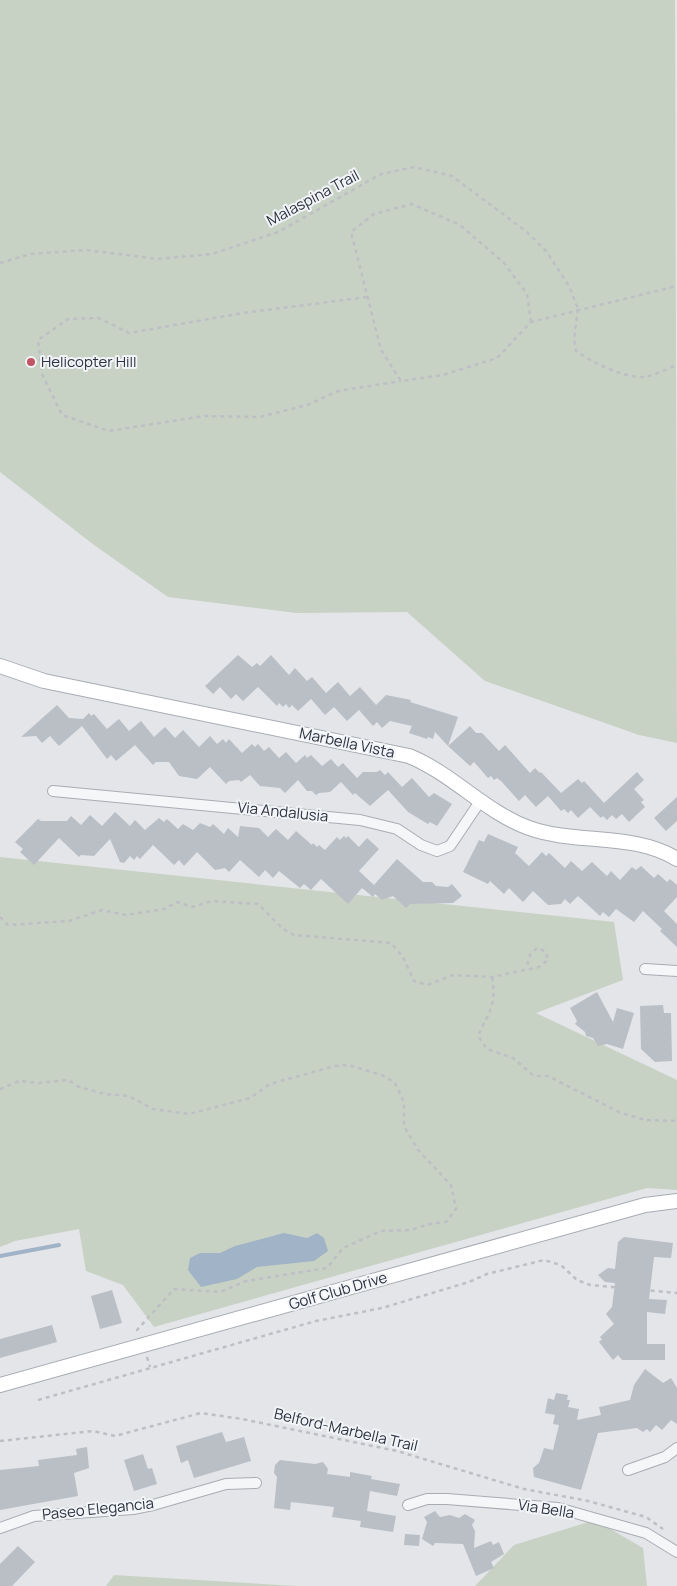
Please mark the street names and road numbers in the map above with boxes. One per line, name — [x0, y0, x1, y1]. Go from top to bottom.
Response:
street label: Malaspina Trail — [263, 164, 363, 231]
street label: Marbella Vista — [298, 722, 397, 763]
street label: Via Andalusia — [237, 796, 330, 827]
street label: Golf Club Drive — [286, 1266, 390, 1315]
street label: Belford-Marbella Trail — [272, 1403, 420, 1456]
street label: Paseo Elegancia — [41, 1492, 155, 1525]
street label: Via Bella — [516, 1494, 576, 1523]

